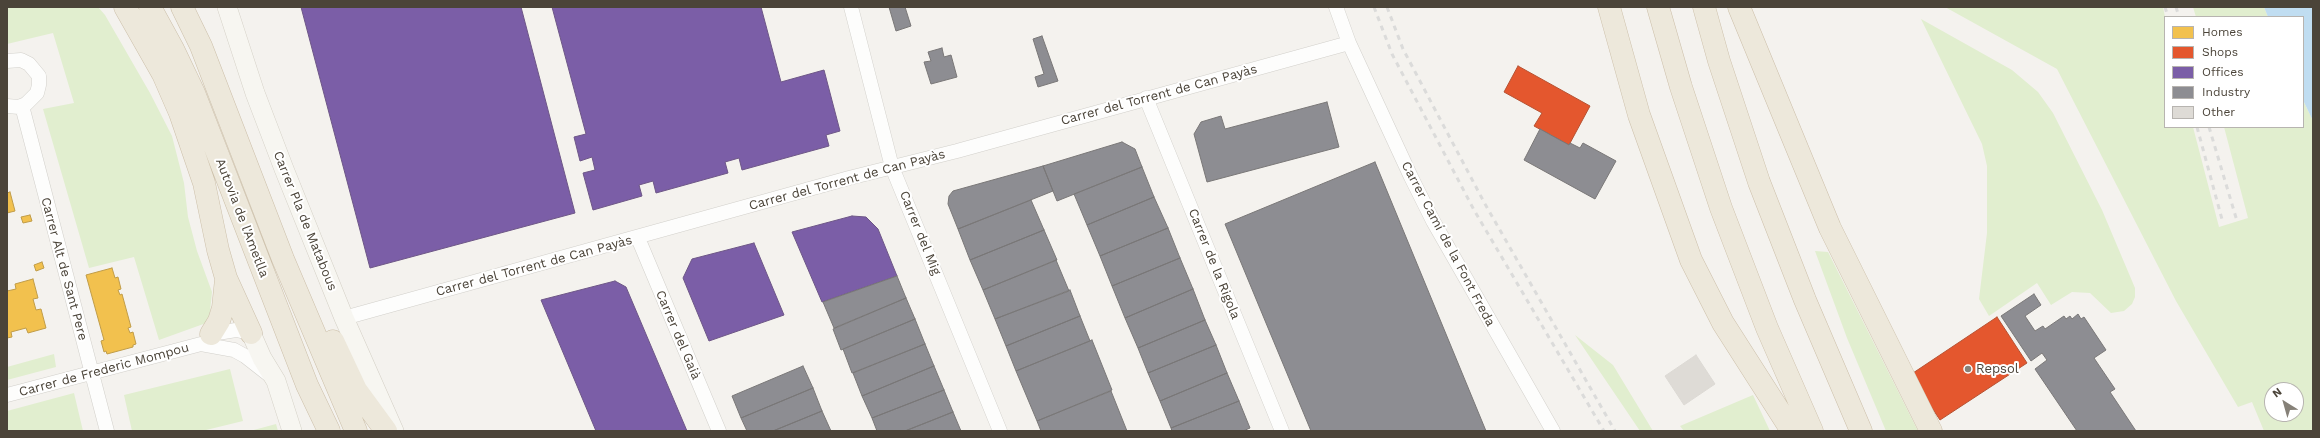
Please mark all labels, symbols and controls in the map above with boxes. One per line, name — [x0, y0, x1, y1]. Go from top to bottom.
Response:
legend — [2164, 16, 2304, 128]
text: Homes — [2202, 25, 2243, 39]
text: Shops — [2202, 45, 2238, 59]
street label: Carrer del Torrent de Can Payàs — [1059, 61, 1259, 129]
text: Offices — [2202, 65, 2244, 79]
text: Industry — [2202, 85, 2250, 99]
text: Other — [2202, 105, 2235, 119]
street label: Carrer del Torrent de Can Payàs — [747, 146, 947, 214]
street label: Carrer Pla de Matabous — [270, 149, 340, 293]
street label: Autovia de l'Ametlla — [212, 156, 272, 280]
street label: Carrer Camí de la Font Freda — [1398, 159, 1498, 329]
street label: Carrer del Mig — [896, 189, 944, 277]
street label: Carrer Alt de Sant Pere — [37, 196, 91, 342]
street label: Carrer de la Rigola — [1185, 206, 1243, 322]
street label: Carrer del Torrent de Can Payàs — [434, 232, 634, 300]
street label: Carrer del Gaià — [652, 288, 704, 382]
street label: Carrer de Frederic Mompou — [17, 340, 191, 400]
place label: Repsol — [1976, 361, 2019, 377]
marker: Repsol — [1963, 364, 1973, 374]
north arrow — [2264, 382, 2304, 422]
text: N — [2270, 385, 2284, 400]

